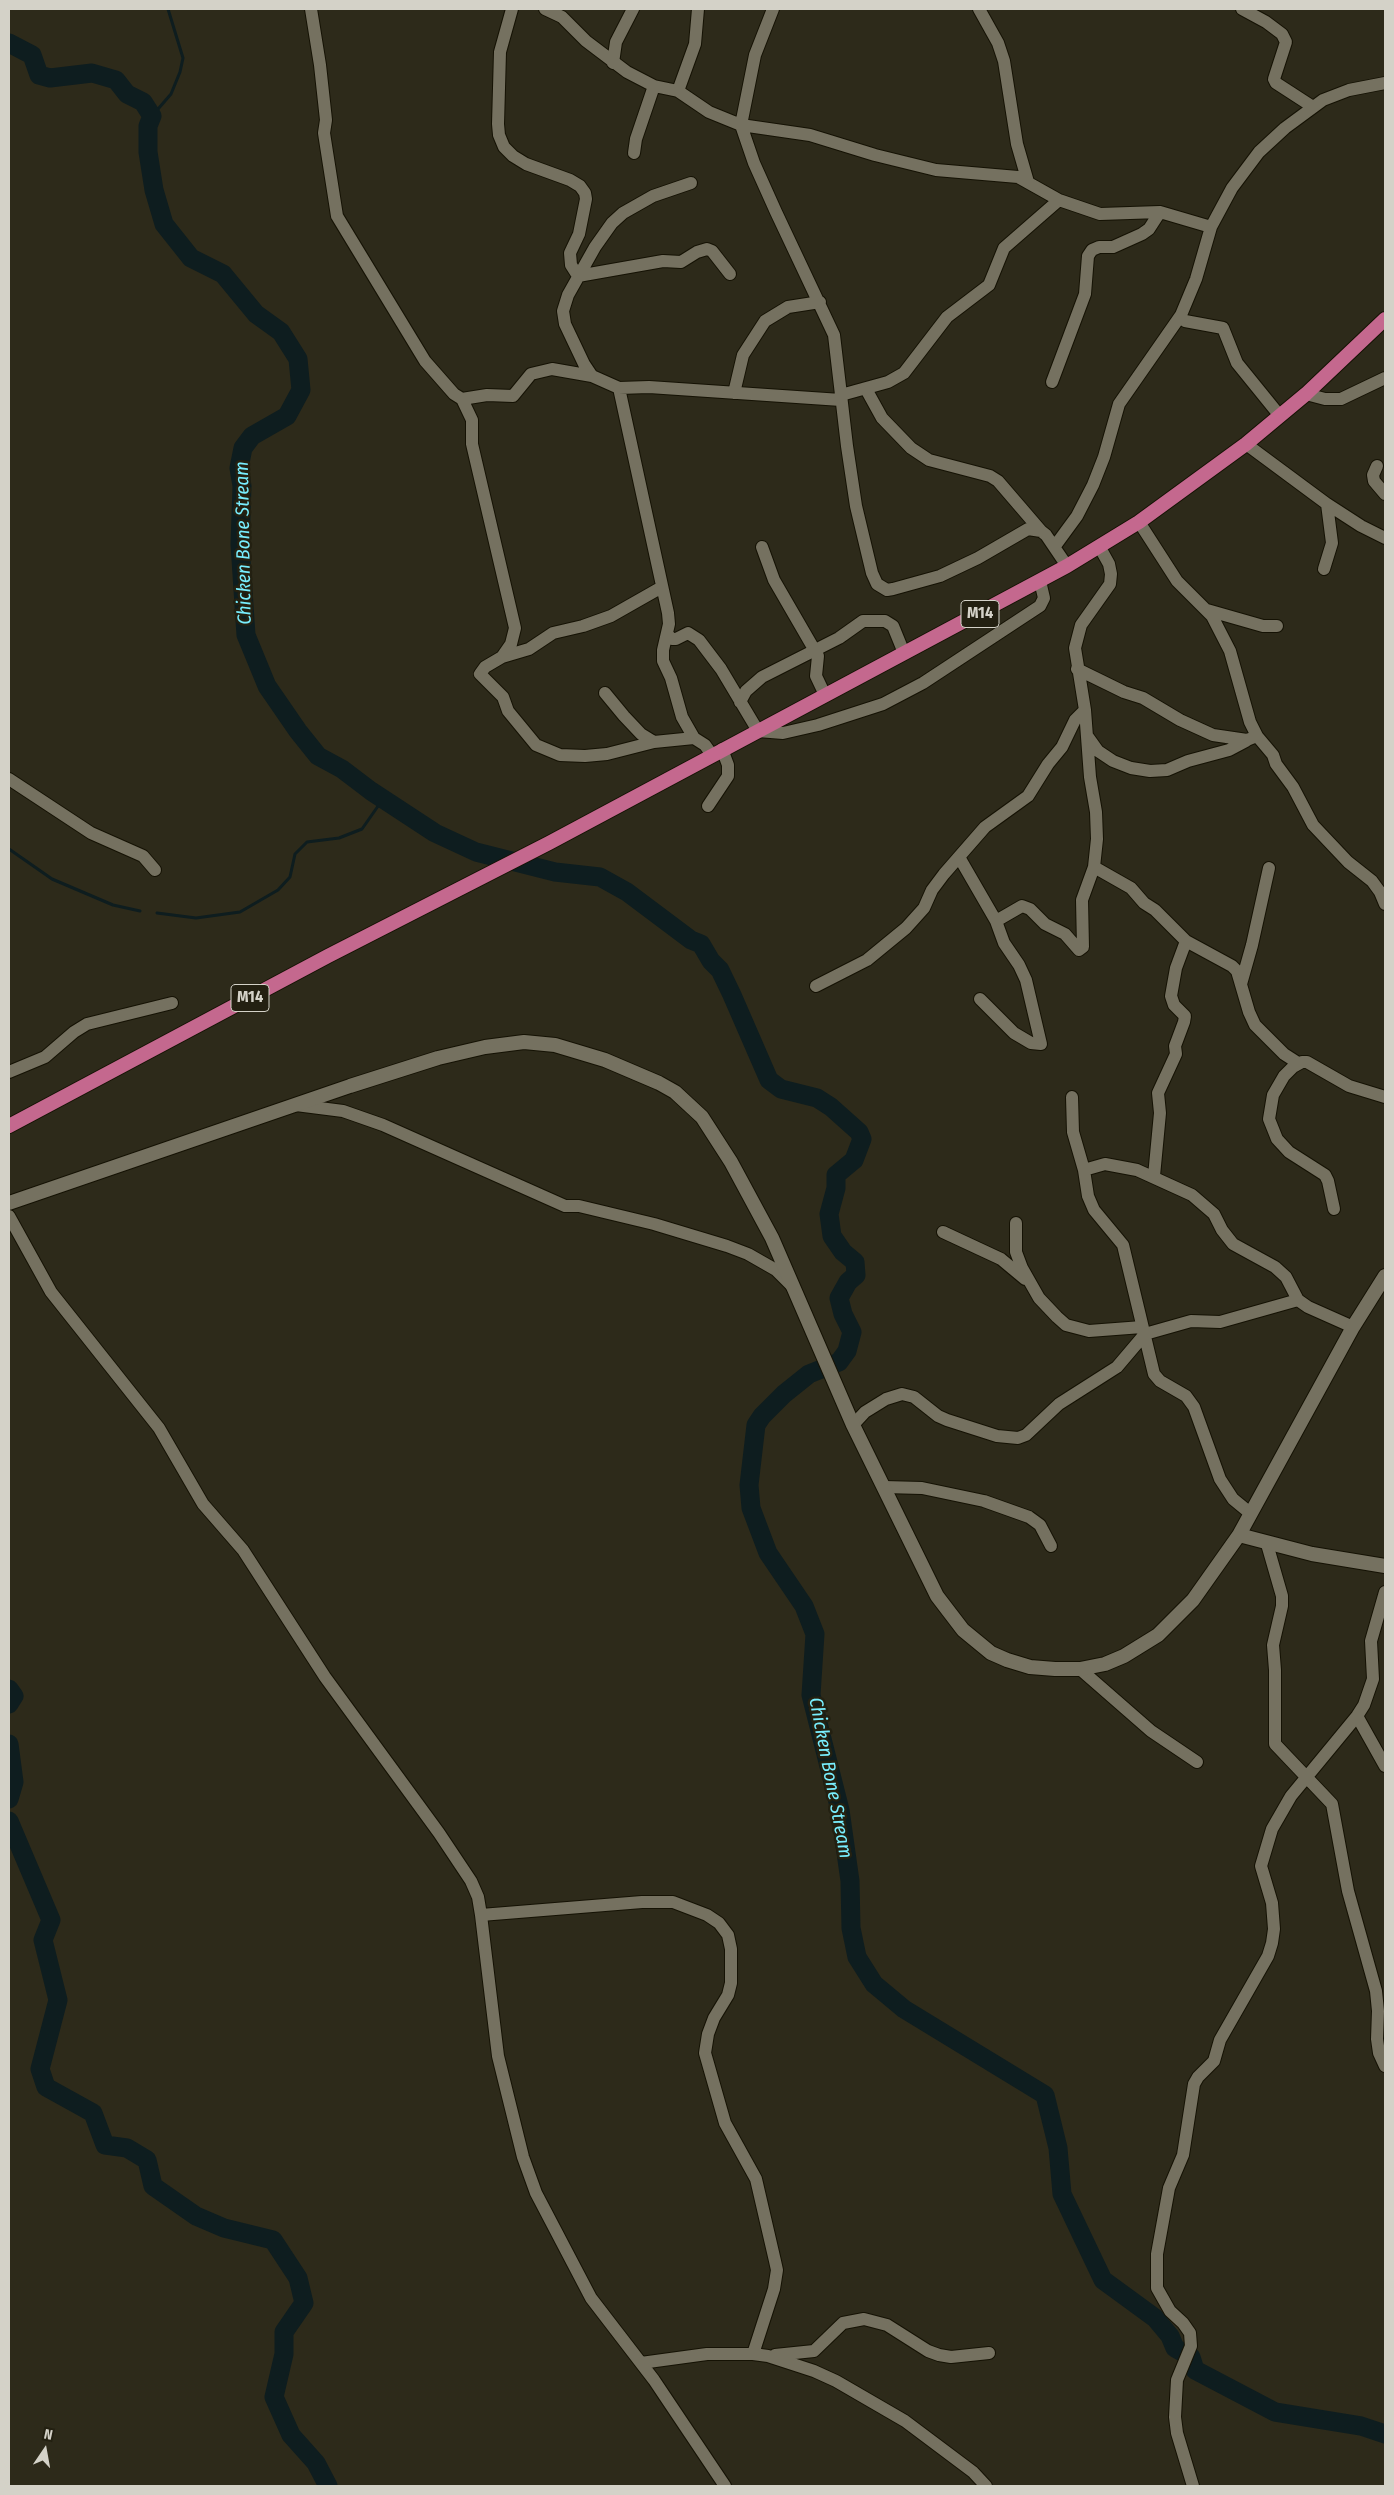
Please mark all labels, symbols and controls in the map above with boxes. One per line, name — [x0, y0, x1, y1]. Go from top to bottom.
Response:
water label: Chicken Bone Stream — [231, 461, 257, 625]
road number: M14 — [961, 600, 999, 628]
road number: M14 — [231, 984, 269, 1011]
water label: Chicken Bone Stream — [803, 1696, 857, 1860]
north arrow — [20, 2425, 70, 2475]
text: N — [42, 2426, 54, 2444]

